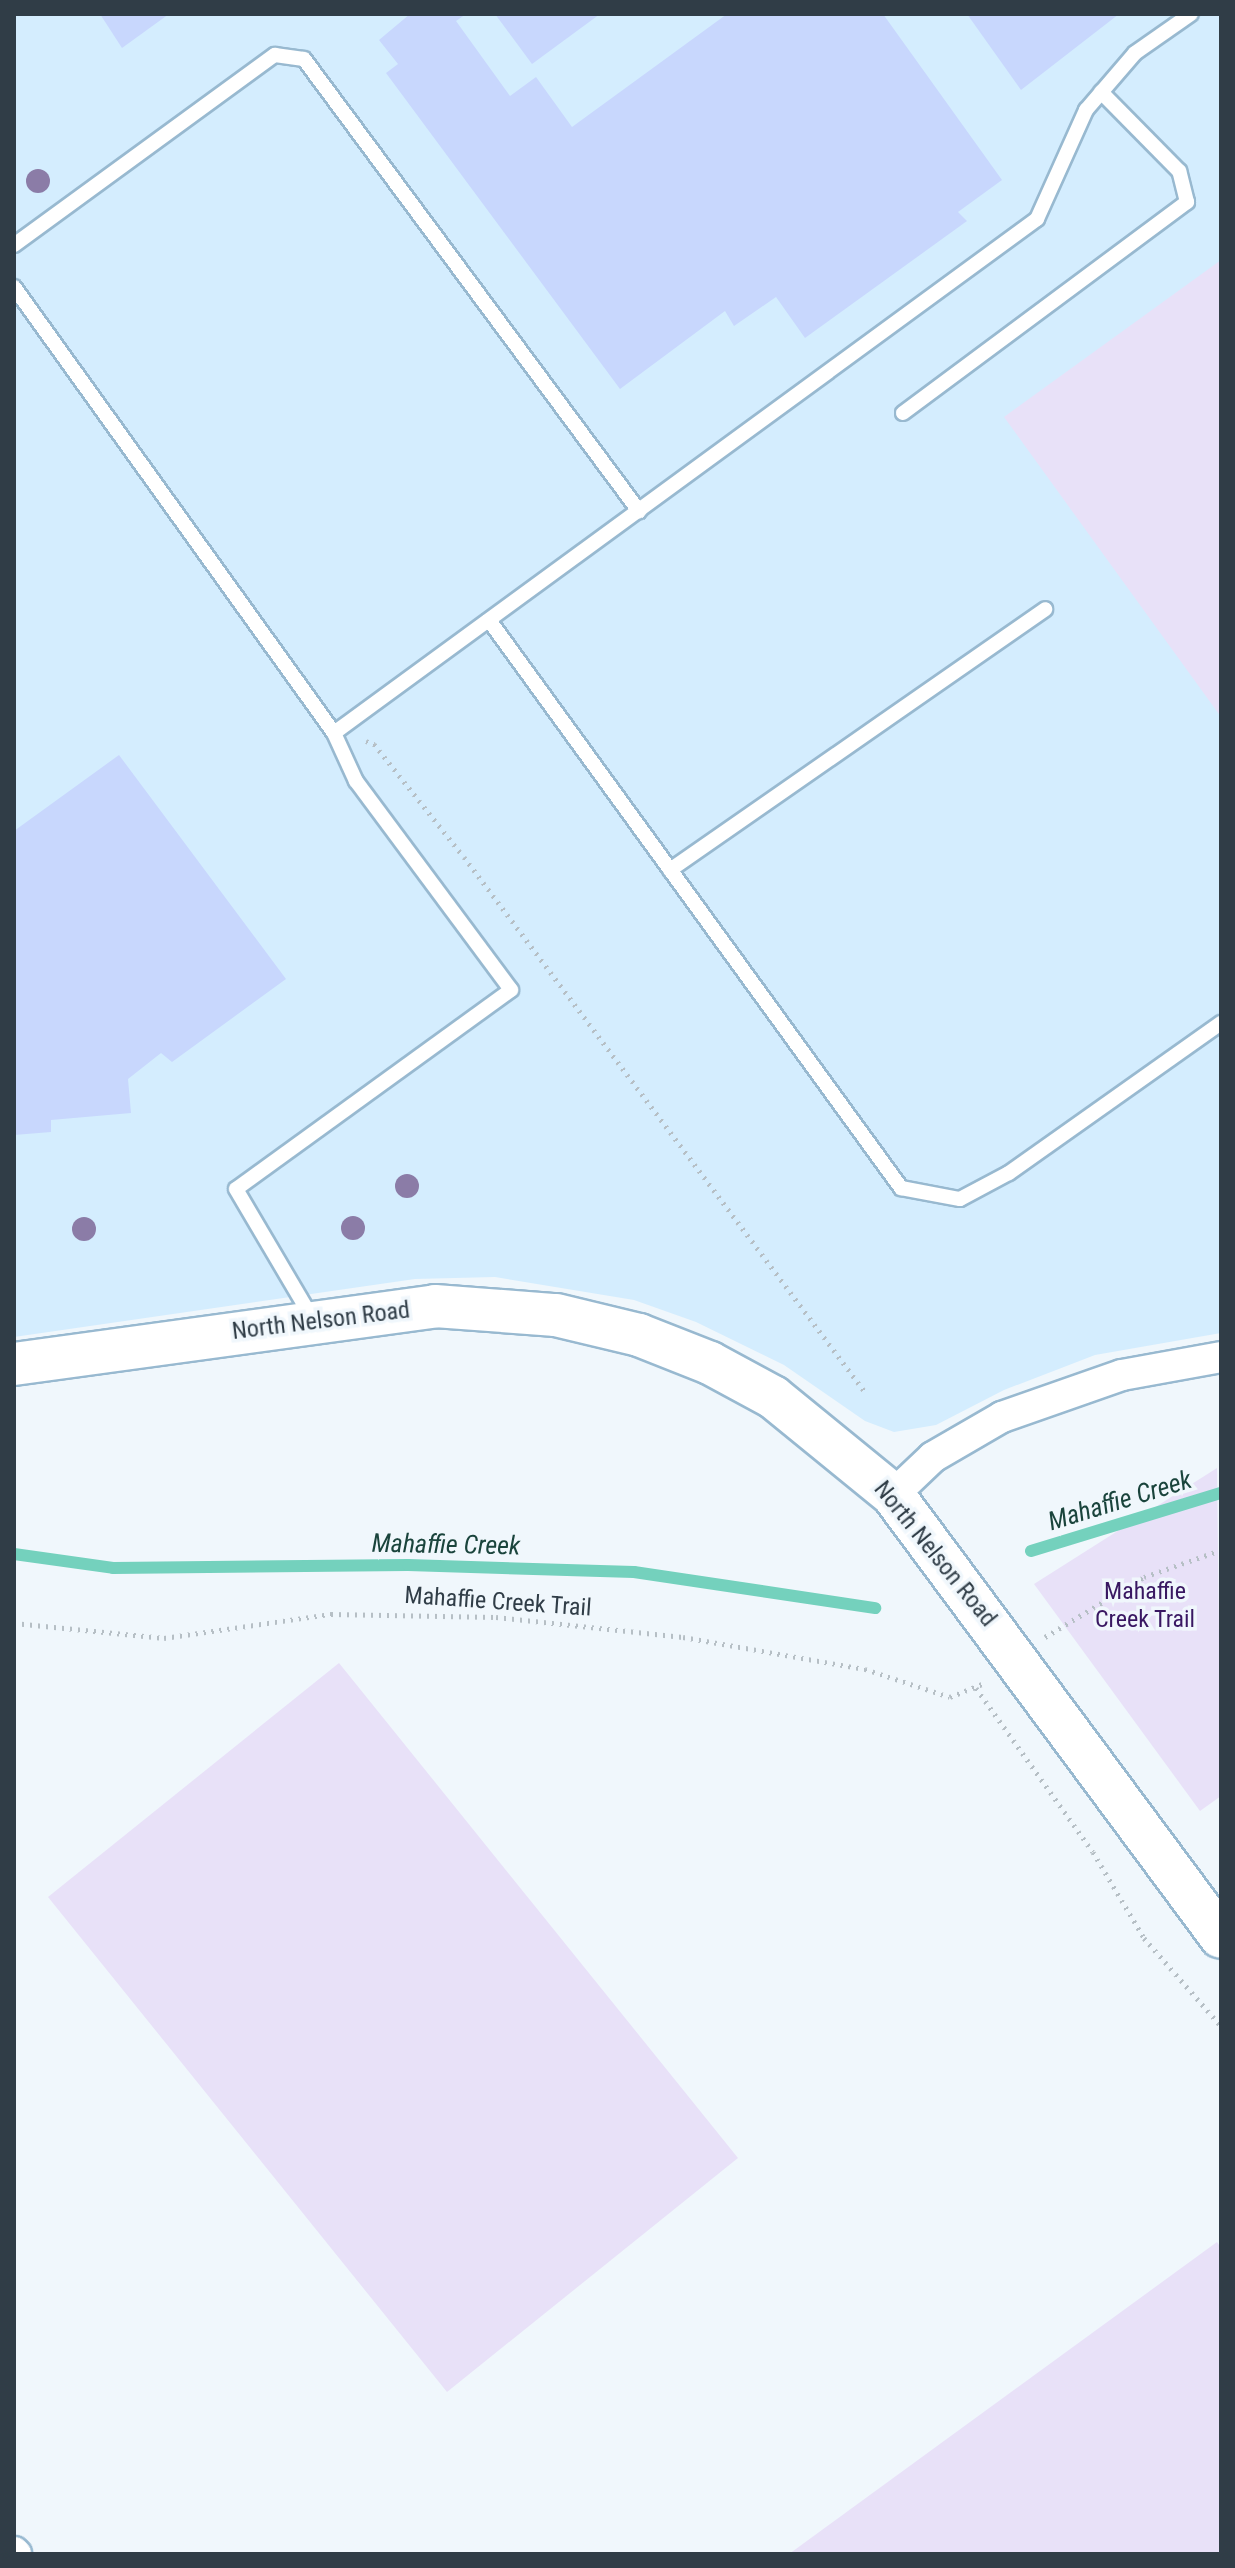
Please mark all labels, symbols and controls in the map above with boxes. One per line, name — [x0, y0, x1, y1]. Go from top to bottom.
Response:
street label: North Nelson Road — [230, 1296, 412, 1346]
water label: Mahaffie Creek — [1044, 1464, 1196, 1538]
street label: North Nelson Road — [867, 1475, 1003, 1633]
water label: Mahaffie Creek — [371, 1528, 521, 1562]
park label: Mahaffie Creek Trail — [1095, 1578, 1195, 1634]
street label: Mahaffie Creek Trail — [403, 1581, 593, 1623]

